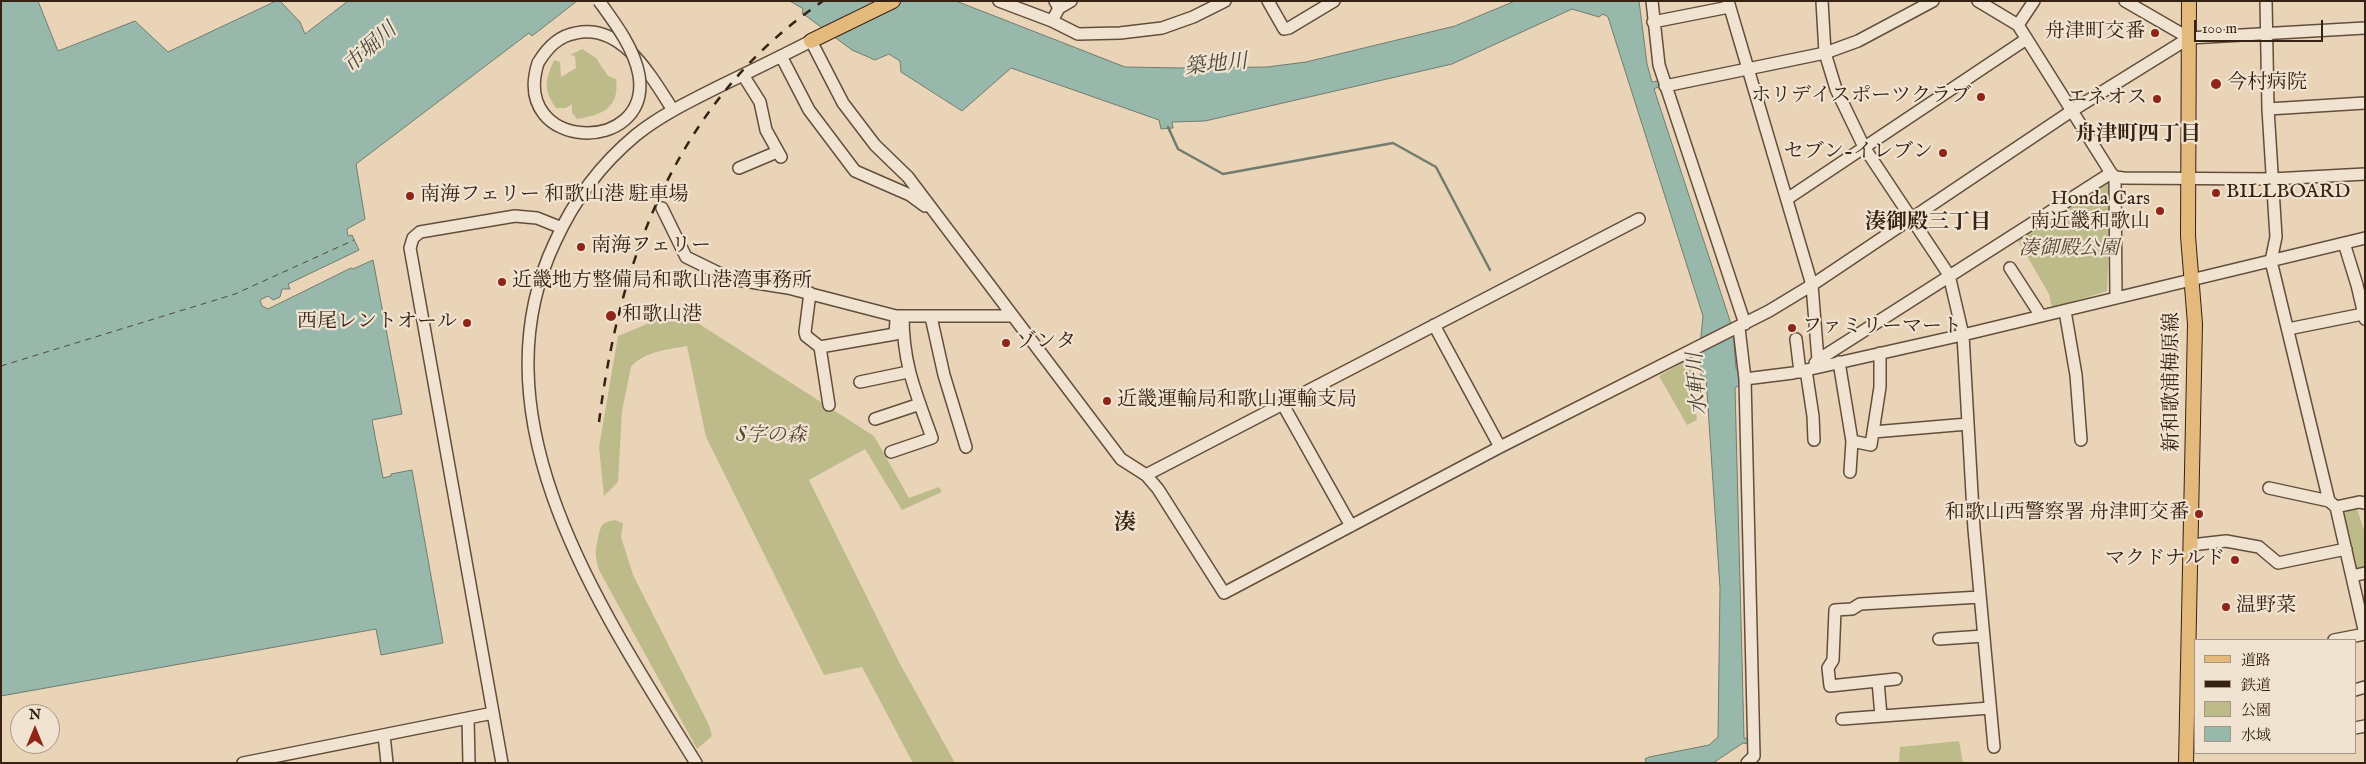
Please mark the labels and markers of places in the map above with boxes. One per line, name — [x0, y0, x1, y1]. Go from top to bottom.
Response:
place label: 舟津町交番 — [2045, 21, 2145, 45]
marker: 舟津町交番 — [2149, 27, 2161, 39]
place label: 今村病院 — [2227, 72, 2307, 96]
marker: 今村病院 — [2209, 77, 2223, 91]
place label: ホリデイスポーツクラブ — [1751, 85, 1971, 109]
place label: エネオス — [2067, 87, 2147, 111]
marker: ホリデイスポーツクラブ — [1975, 91, 1987, 103]
marker: エネオス — [2151, 93, 2163, 105]
place label: セブン-イレブン — [1784, 141, 1933, 165]
marker: セブン-イレブン — [1937, 147, 1949, 159]
place label: BILLBOARD — [2226, 181, 2350, 205]
place label: 南海フェリー 和歌山港 駐車場 — [420, 184, 689, 208]
marker: BILLBOARD — [2210, 187, 2222, 199]
place label: Honda Cars 南近畿和歌山 — [2030, 188, 2150, 235]
marker: 南海フェリー 和歌山港 駐車場 — [404, 190, 416, 202]
marker: Honda Cars 南近畿和歌山 — [2154, 205, 2166, 217]
place label: 南海フェリー — [591, 235, 711, 259]
marker: 南海フェリー — [575, 241, 587, 253]
place label: 近畿地方整備局和歌山港湾事務所 — [512, 270, 812, 294]
marker: 近畿地方整備局和歌山港湾事務所 — [496, 276, 508, 288]
place label: 和歌山港 — [622, 304, 702, 328]
marker: 和歌山港 — [604, 309, 618, 323]
place label: 西尾レントオール — [297, 311, 457, 335]
place label: ファミリーマート — [1802, 316, 1962, 340]
marker: 西尾レントオール — [461, 317, 473, 329]
marker: ファミリーマート — [1786, 322, 1798, 334]
place label: ゾンタ — [1016, 331, 1076, 355]
marker: ゾンタ — [1000, 337, 1012, 349]
place label: 近畿運輸局和歌山運輸支局 — [1117, 389, 1357, 413]
marker: 近畿運輸局和歌山運輸支局 — [1101, 395, 1113, 407]
place label: 和歌山西警察署 舟津町交番 — [1945, 502, 2189, 526]
marker: 和歌山西警察署 舟津町交番 — [2193, 508, 2205, 520]
place label: マクドナルド — [2105, 548, 2225, 572]
marker: マクドナルド — [2229, 554, 2241, 566]
place label: 温野菜 — [2236, 595, 2296, 619]
marker: 温野菜 — [2220, 601, 2232, 613]

